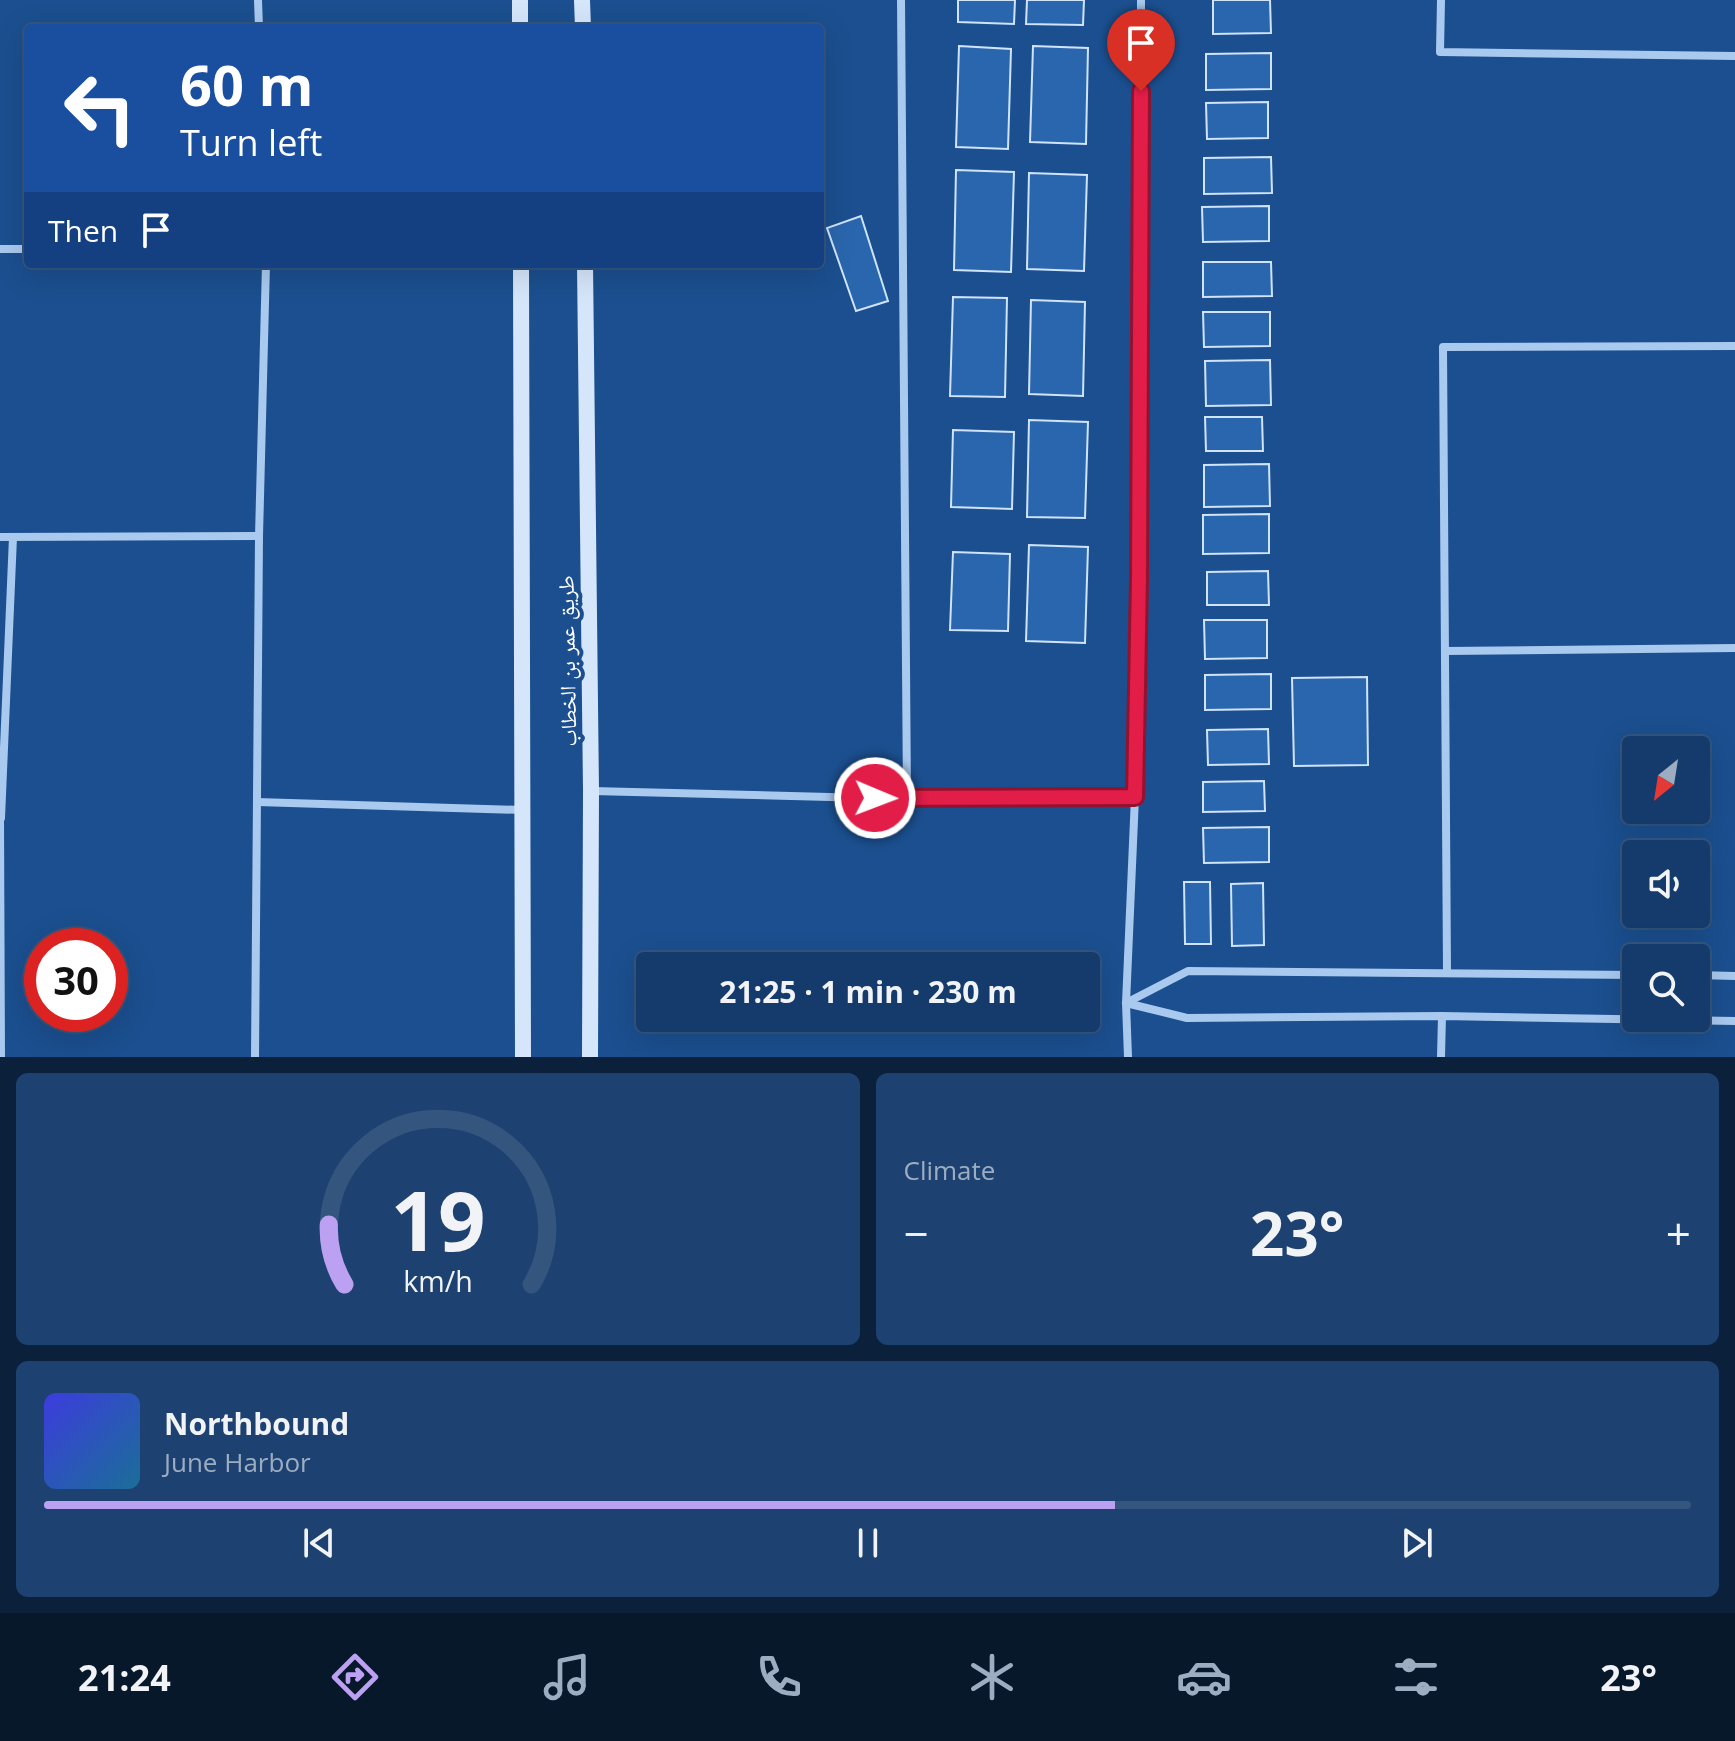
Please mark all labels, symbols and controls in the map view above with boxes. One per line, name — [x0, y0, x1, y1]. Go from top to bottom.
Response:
pin — [1107, 9, 1175, 91]
icon: arrive — [1119, 21, 1163, 65]
text: 60 m — [180, 46, 314, 122]
icon: left — [48, 56, 152, 160]
text: Turn left — [180, 118, 322, 167]
icon: arrive — [134, 208, 178, 252]
text: Then — [48, 210, 118, 251]
street label: طريق عمر بن الخطاب — [550, 575, 582, 747]
north arrow — [1622, 736, 1710, 824]
map controls — [1622, 736, 1710, 1032]
position arrow — [833, 756, 917, 840]
button: sound — [1622, 840, 1710, 928]
speed limit sign: 30 — [24, 928, 128, 1032]
button: search — [1622, 944, 1710, 1032]
text: 21:25 · 1 min · 230 m — [719, 971, 1017, 1012]
text: Climate — [904, 1152, 995, 1188]
text: 19 — [390, 1162, 485, 1275]
text: 23° — [1250, 1192, 1344, 1274]
text: − — [904, 1203, 929, 1263]
text: + — [1666, 1203, 1691, 1263]
text: km/h — [403, 1261, 472, 1300]
text: Northbound — [164, 1403, 349, 1444]
text: June Harbor — [164, 1444, 311, 1480]
icon: previous — [297, 1521, 341, 1565]
icon: pause — [846, 1521, 890, 1565]
icon: next — [1395, 1521, 1439, 1565]
icon: directions — [327, 1649, 383, 1705]
icon: music — [539, 1649, 595, 1705]
icon: phone — [751, 1649, 807, 1705]
icon: climate — [964, 1649, 1020, 1705]
icon: car — [1176, 1649, 1232, 1705]
icon: filters — [1388, 1649, 1444, 1705]
text: 21:24 — [78, 1653, 171, 1702]
text: 23° — [1600, 1653, 1657, 1702]

